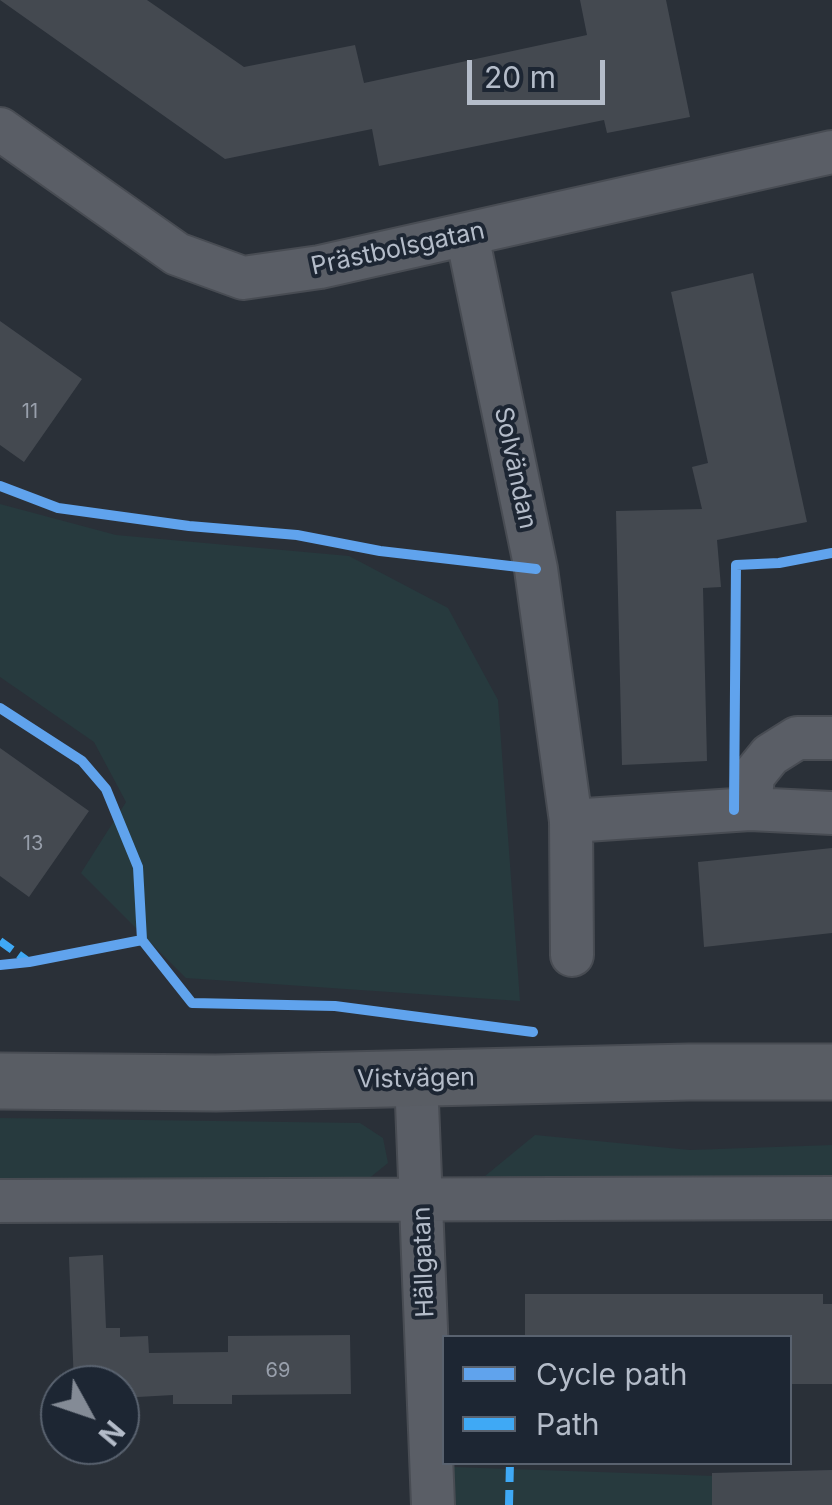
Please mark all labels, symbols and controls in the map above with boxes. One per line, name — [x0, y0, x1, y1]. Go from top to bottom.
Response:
scale bar — [472, 40, 610, 102]
text: 20 m — [484, 59, 556, 95]
street label: Prästbolsgatan — [308, 216, 488, 282]
house number: 11 — [22, 400, 38, 424]
street label: Solvändan — [487, 404, 543, 532]
house number: 13 — [23, 832, 43, 856]
street label: Vistvägen — [357, 1063, 475, 1095]
street label: Hällgatan — [407, 1206, 441, 1318]
legend — [442, 1335, 792, 1465]
text: Cycle path — [536, 1356, 688, 1392]
house number: 69 — [266, 1359, 290, 1383]
north arrow — [40, 1365, 140, 1465]
text: Path — [536, 1406, 600, 1442]
text: N — [92, 1414, 131, 1452]

